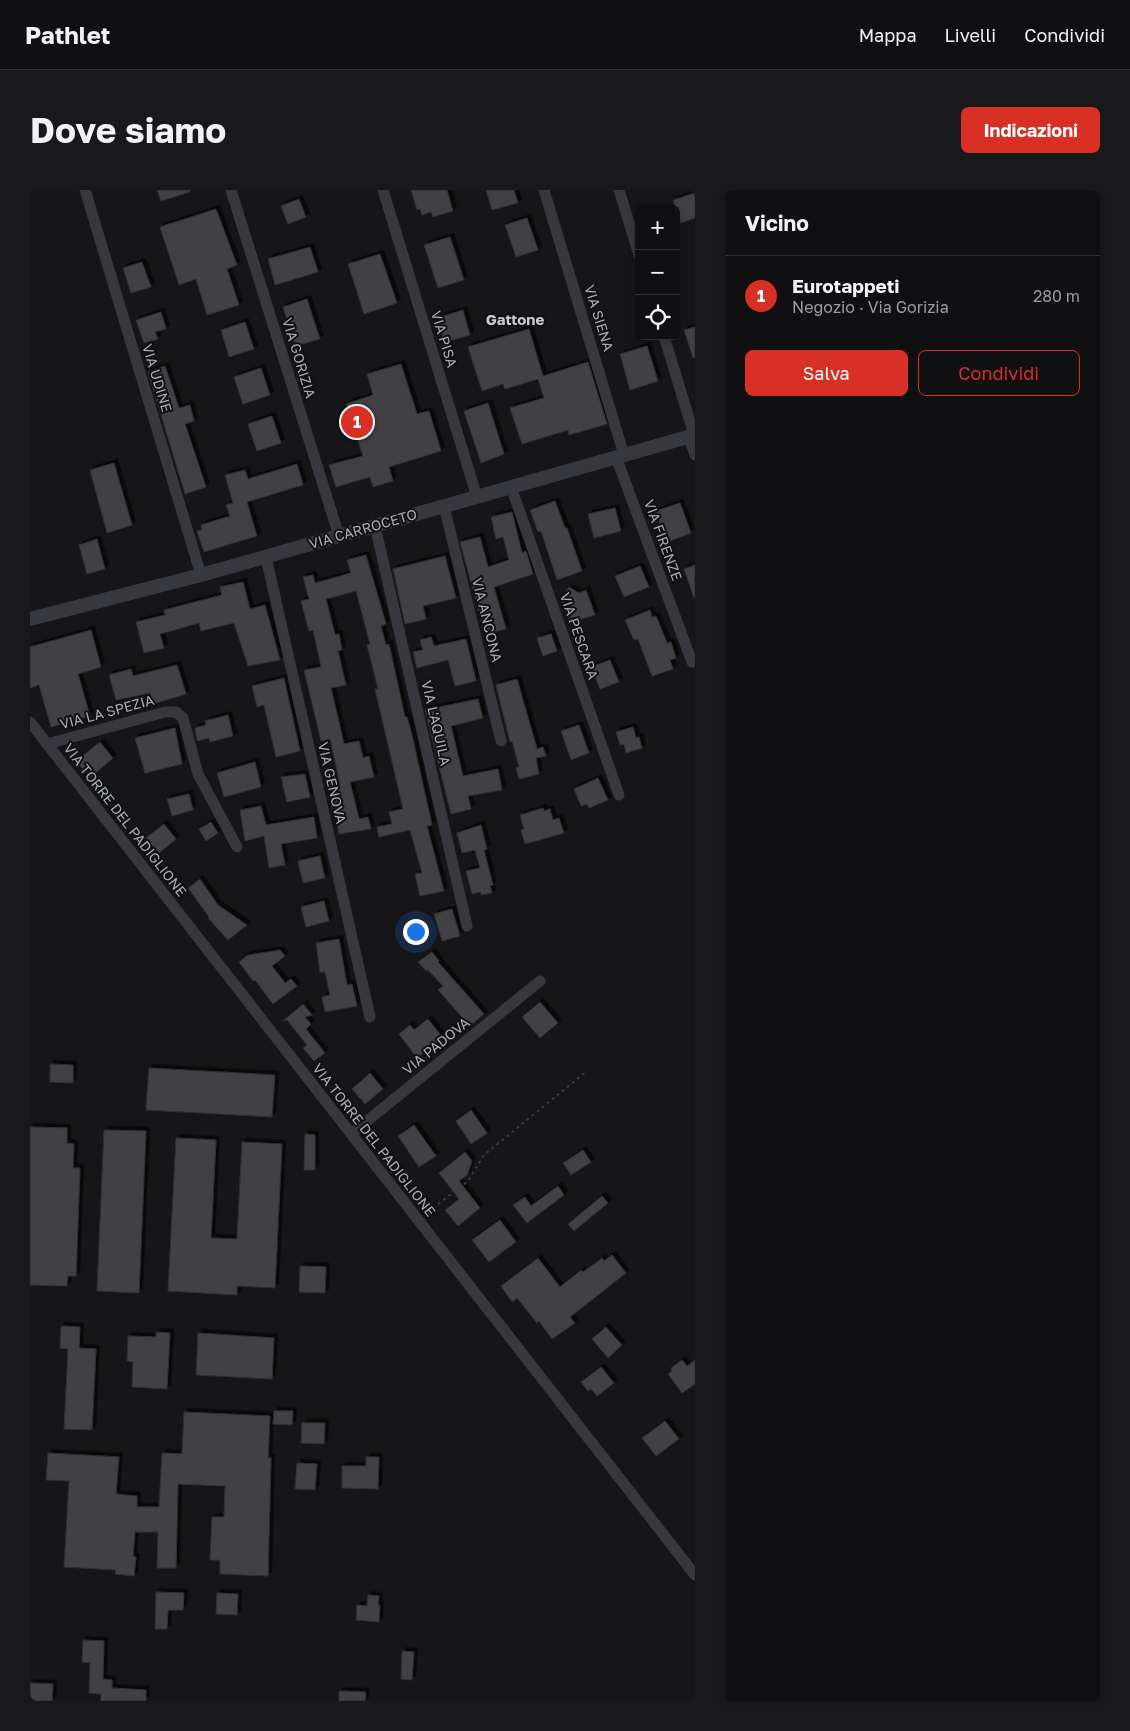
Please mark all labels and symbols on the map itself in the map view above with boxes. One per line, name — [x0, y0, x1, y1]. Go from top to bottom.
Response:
street label: VIA SIENA — [581, 283, 618, 354]
street label: VIA PISA — [428, 308, 461, 370]
district label: Gattone — [486, 310, 544, 328]
street label: VIA GORIZIA — [279, 316, 320, 401]
street label: VIA UDINE — [139, 342, 176, 414]
pin: 1 — [341, 403, 373, 441]
street label: VIA FIRENZE — [641, 497, 686, 583]
street label: VIA CARROCETO — [307, 505, 419, 552]
street label: VIA ANCONA — [469, 576, 506, 665]
street label: VIA PESCARA — [557, 590, 602, 682]
street label: VIA L'AQUILA — [418, 679, 455, 768]
street label: VIA LA SPEZIA — [58, 691, 156, 732]
street label: VIA TORRE DEL PADIGLIONE — [60, 740, 190, 900]
street label: VIA GENOVA — [315, 740, 350, 826]
your location — [403, 919, 429, 945]
street label: VIA PADOVA — [399, 1013, 473, 1078]
street label: VIA TORRE DEL PADIGLIONE — [309, 1060, 439, 1220]

